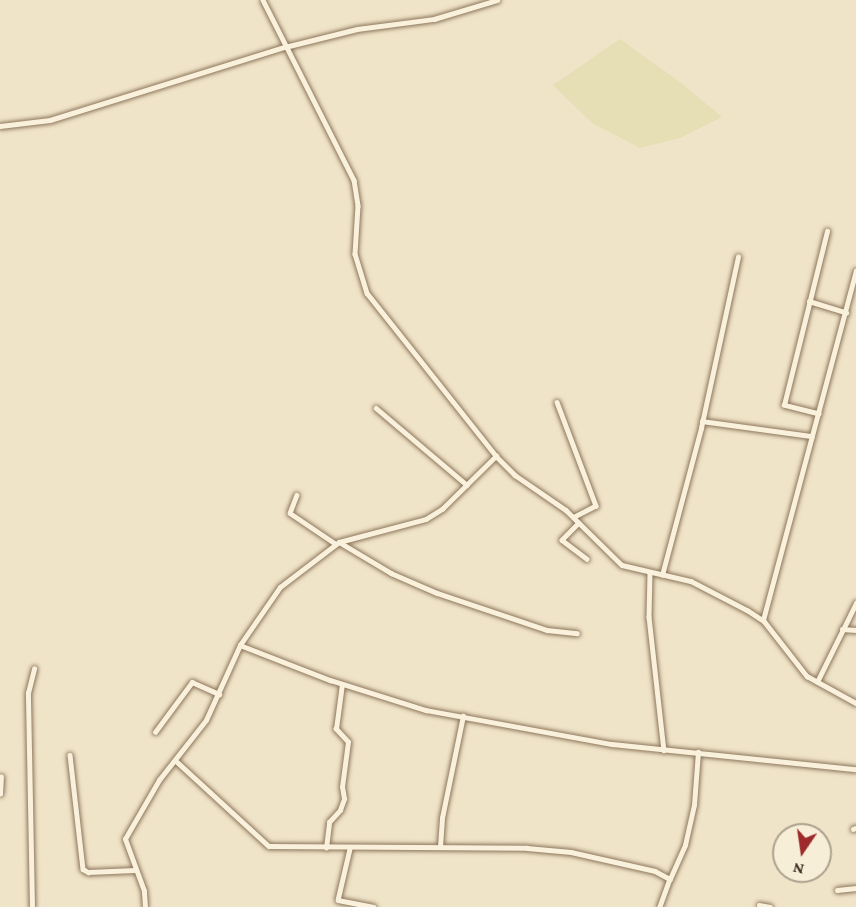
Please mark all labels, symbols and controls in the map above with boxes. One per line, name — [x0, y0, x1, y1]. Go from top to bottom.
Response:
north arrow — [772, 823, 832, 883]
text: N — [791, 860, 806, 879]

